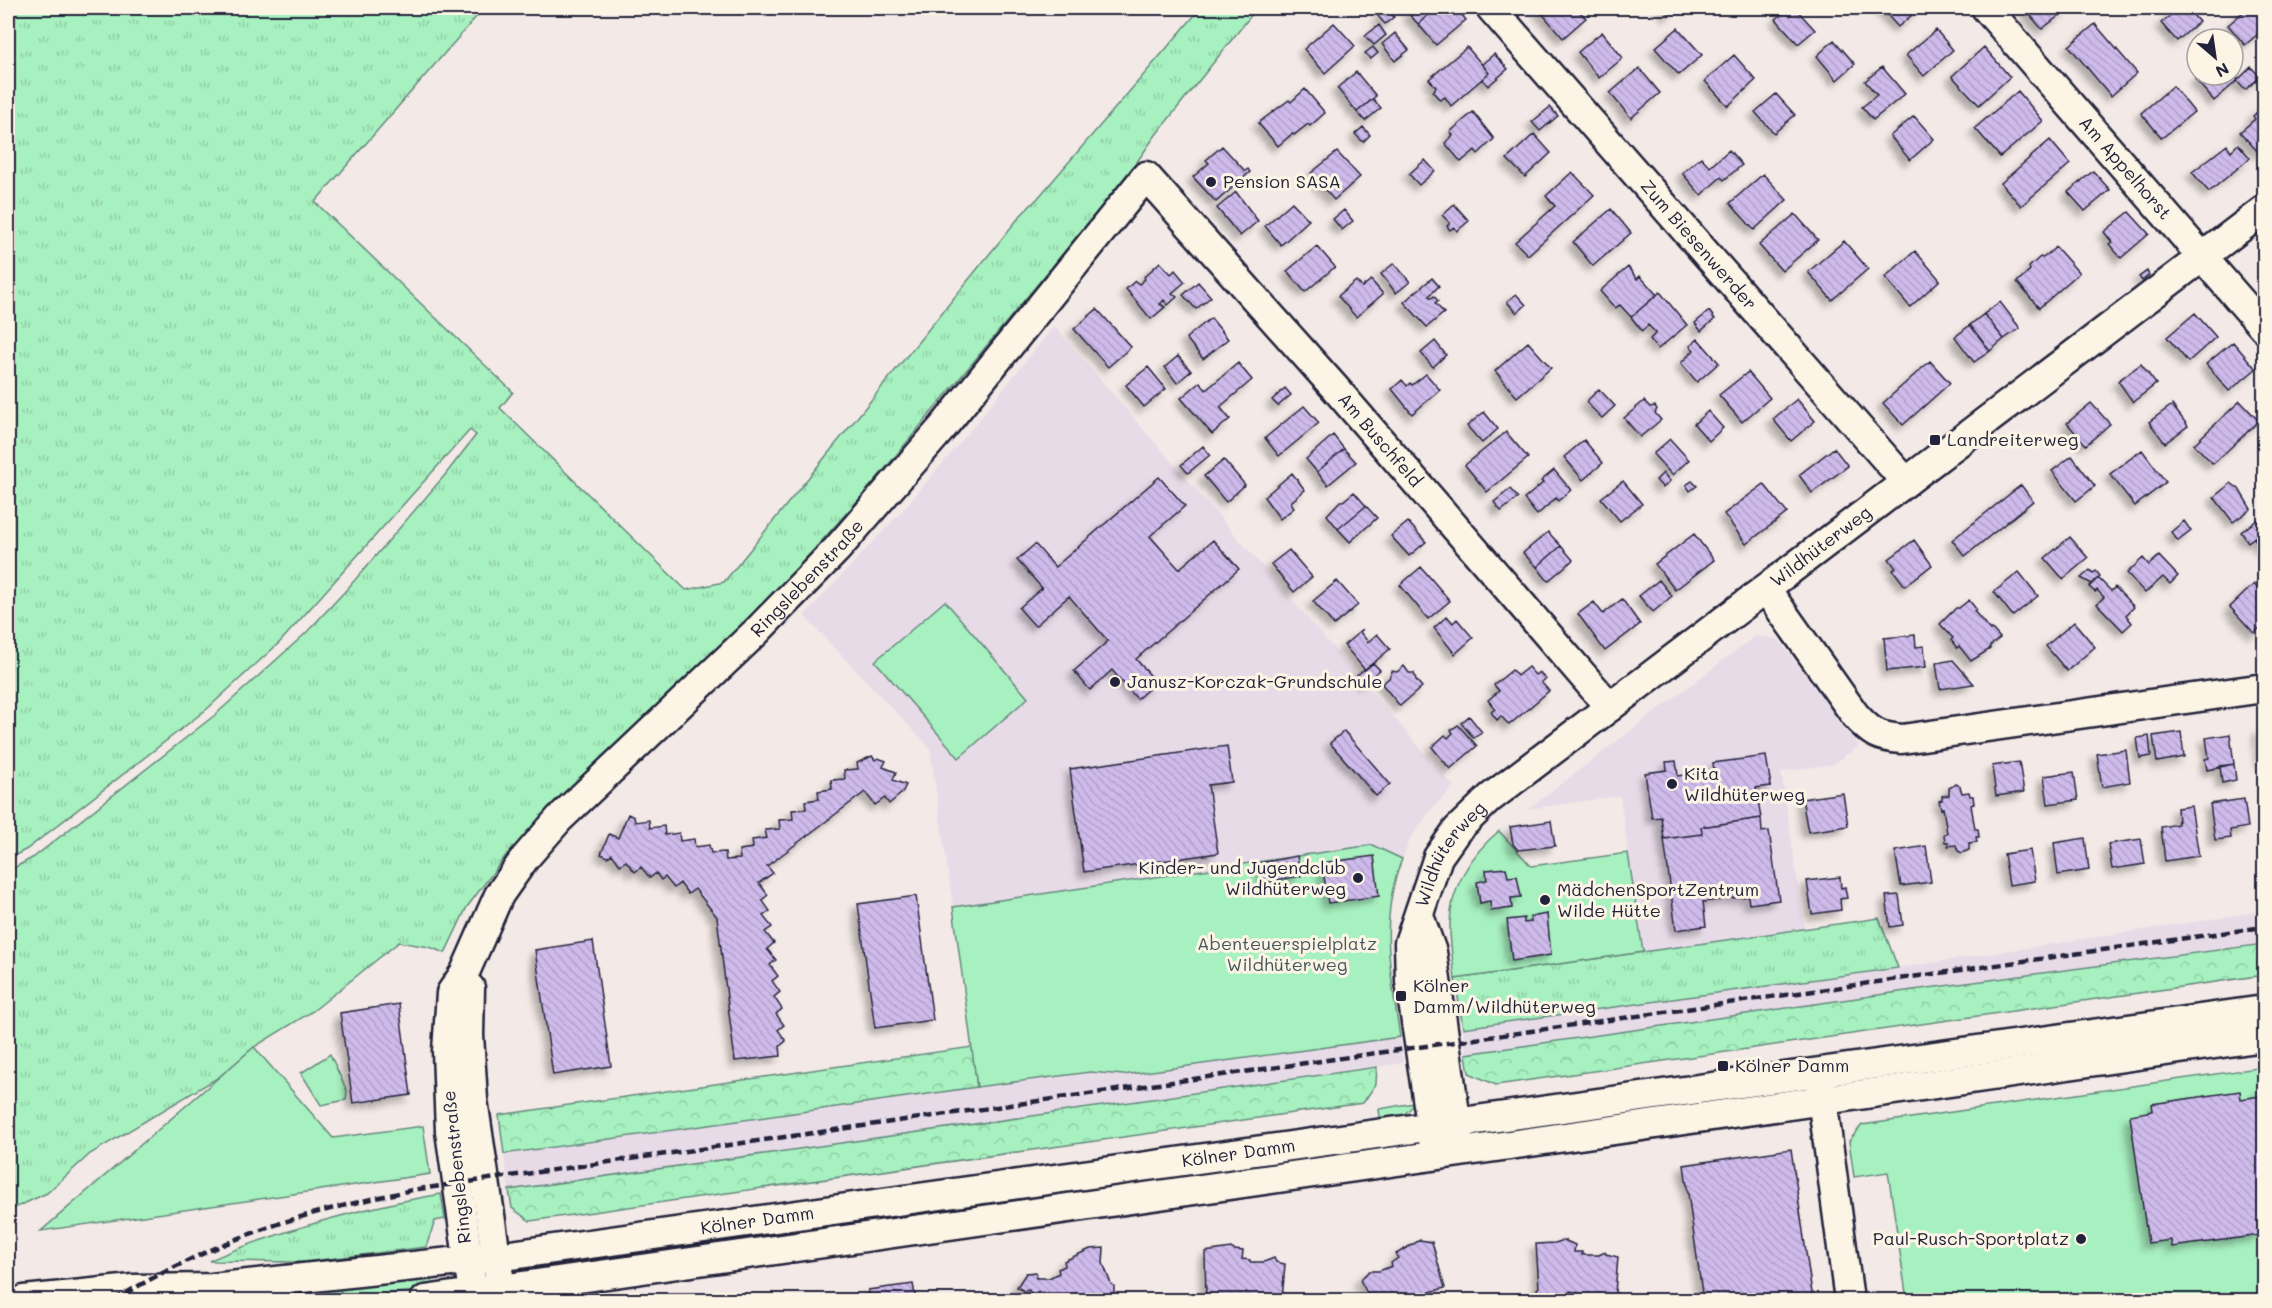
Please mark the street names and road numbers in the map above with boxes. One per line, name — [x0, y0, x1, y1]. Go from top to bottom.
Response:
street label: Am Appelhorst — [2074, 111, 2177, 224]
street label: Zum Biesenwerder — [1636, 174, 1763, 315]
street label: Am Buschfeld — [1333, 387, 1428, 492]
street label: Wildhüterweg — [1765, 500, 1876, 592]
street label: Ringslebenstraße — [745, 514, 868, 642]
street label: Wildhüterweg — [1409, 796, 1490, 910]
street label: Ringslebenstraße — [436, 1089, 476, 1245]
street label: Kölner Damm — [1180, 1133, 1297, 1172]
street label: Kölner Damm — [699, 1200, 815, 1239]

